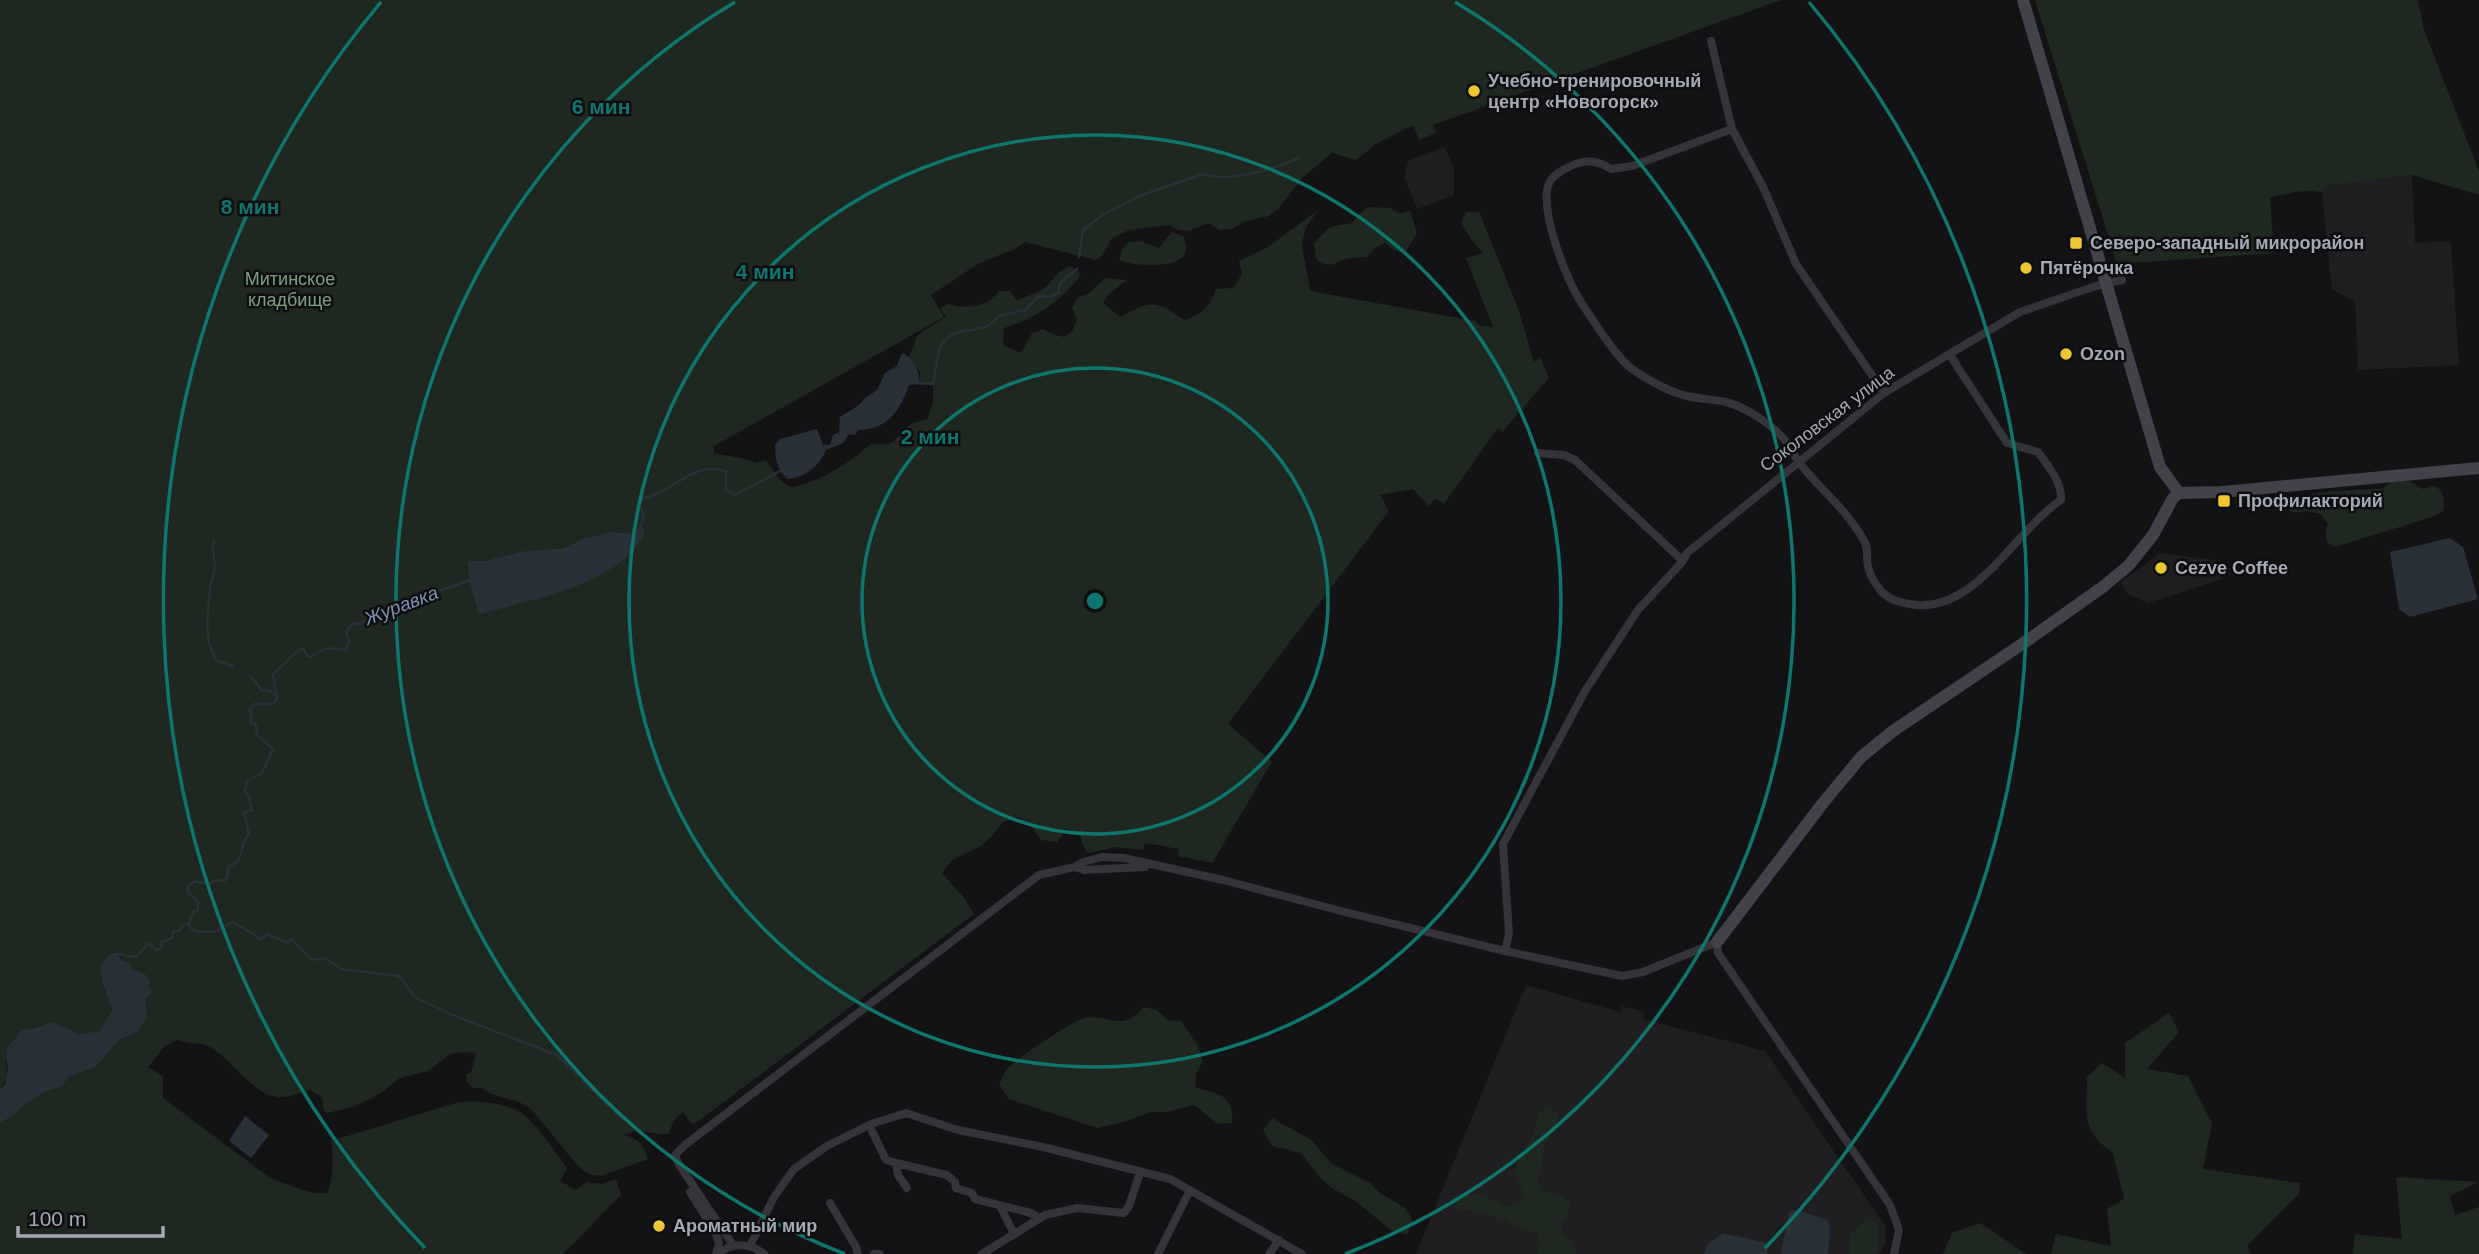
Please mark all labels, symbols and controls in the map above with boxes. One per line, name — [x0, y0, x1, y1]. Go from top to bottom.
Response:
place label: Учебно-тренировочный центр «Новогорск» — [1488, 71, 1701, 112]
marker: Учебно-тренировочный центр «Новогорск» — [1466, 83, 1482, 99]
text: 6 мин — [572, 95, 630, 118]
text: 8 мин — [221, 195, 279, 218]
place label: Северо-западный микрорайон — [2090, 233, 2365, 253]
marker: Северо-западный микрорайон — [2068, 235, 2084, 251]
place label: Пятёрочка — [2040, 258, 2134, 278]
text: 4 мин — [736, 260, 794, 283]
marker: Пятёрочка — [2018, 260, 2034, 276]
park label: Митинское кладбище — [245, 269, 335, 310]
place label: Ozon — [2080, 344, 2125, 364]
marker: Ozon — [2058, 346, 2074, 362]
street label: Соколовская улица — [1756, 362, 1899, 476]
text: 2 мин — [901, 425, 959, 448]
place label: Профилакторий — [2238, 491, 2383, 511]
marker: Профилакторий — [2216, 493, 2232, 509]
place label: Cezve Coffee — [2175, 558, 2288, 578]
marker: Cezve Coffee — [2153, 560, 2169, 576]
water label: Журавка — [360, 582, 441, 629]
centre of rings — [1083, 589, 1107, 613]
scale bar — [18, 1194, 163, 1238]
text: 100 m — [28, 1207, 86, 1230]
place label: Ароматный мир — [673, 1216, 817, 1236]
marker: Ароматный мир — [651, 1218, 667, 1234]

